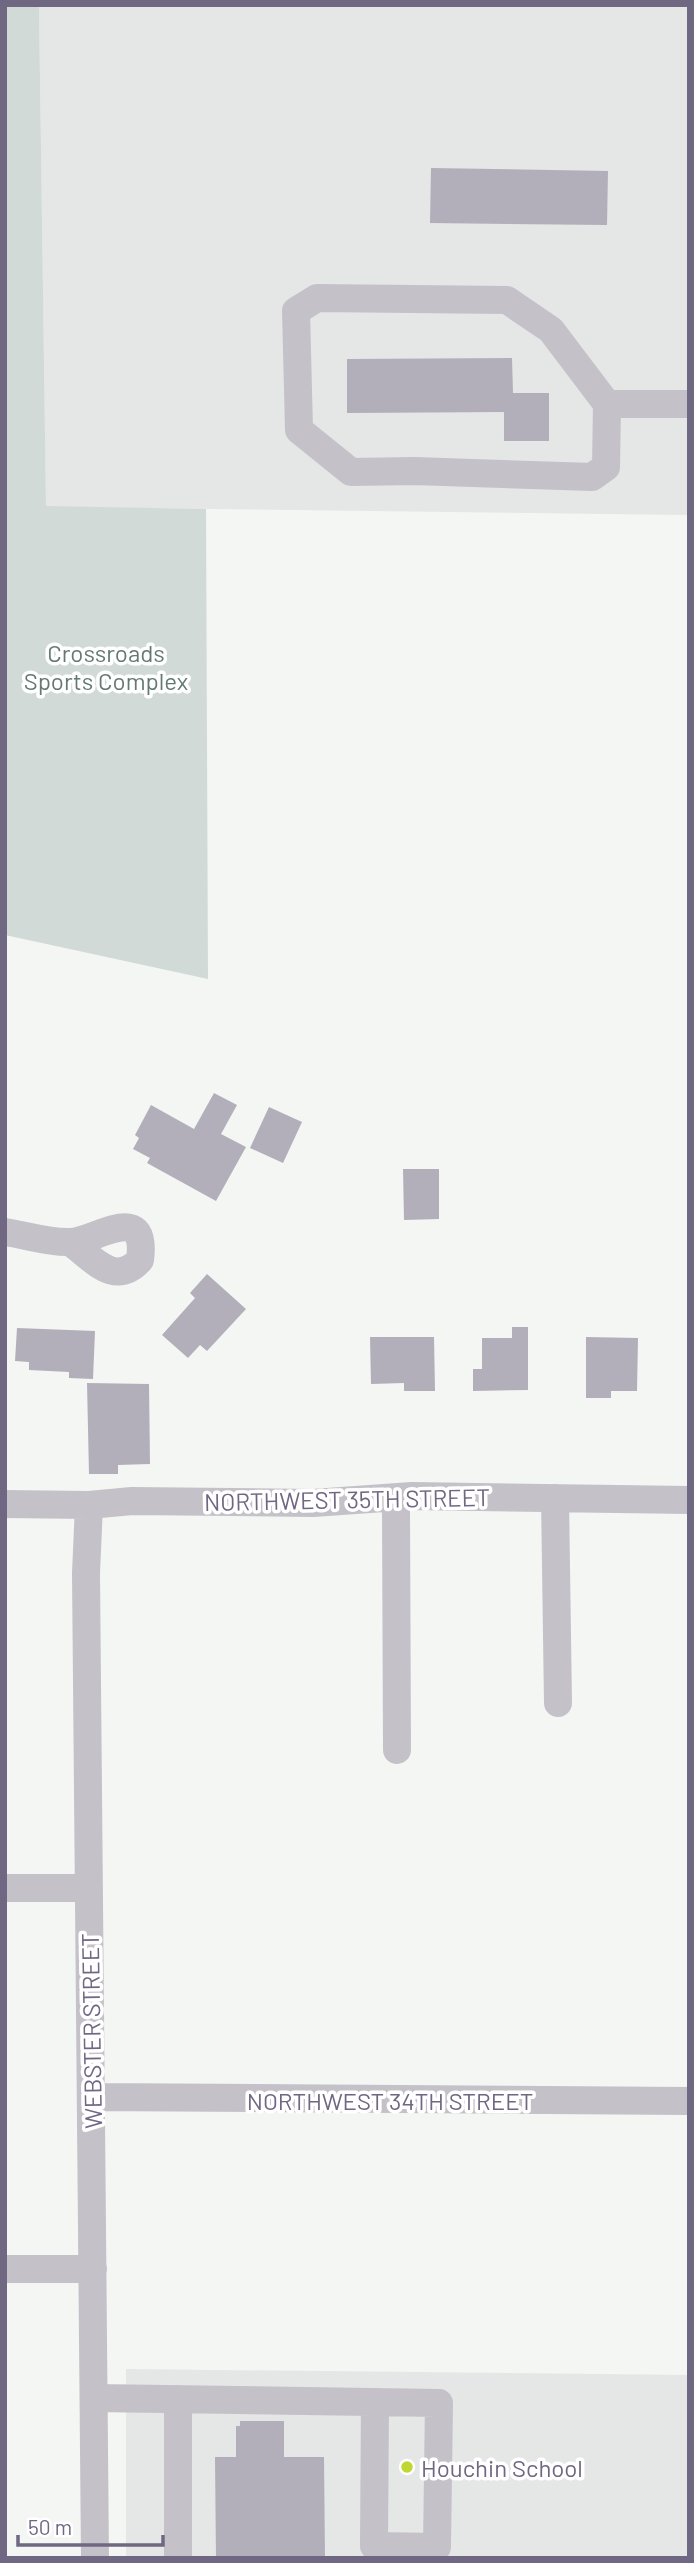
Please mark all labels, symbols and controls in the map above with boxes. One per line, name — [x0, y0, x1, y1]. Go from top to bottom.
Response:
park label: Crossroads Sports Complex — [24, 638, 188, 695]
street label: NORTHWEST 35TH STREET — [204, 1482, 490, 1516]
street label: WEBSTER STREET — [75, 1933, 107, 2129]
street label: NORTHWEST 34TH STREET — [247, 2086, 533, 2115]
place label: Houchin School — [421, 2453, 583, 2482]
marker: Houchin School — [399, 2459, 415, 2475]
scale bar — [18, 2504, 163, 2548]
text: 50 m — [28, 2514, 72, 2539]

